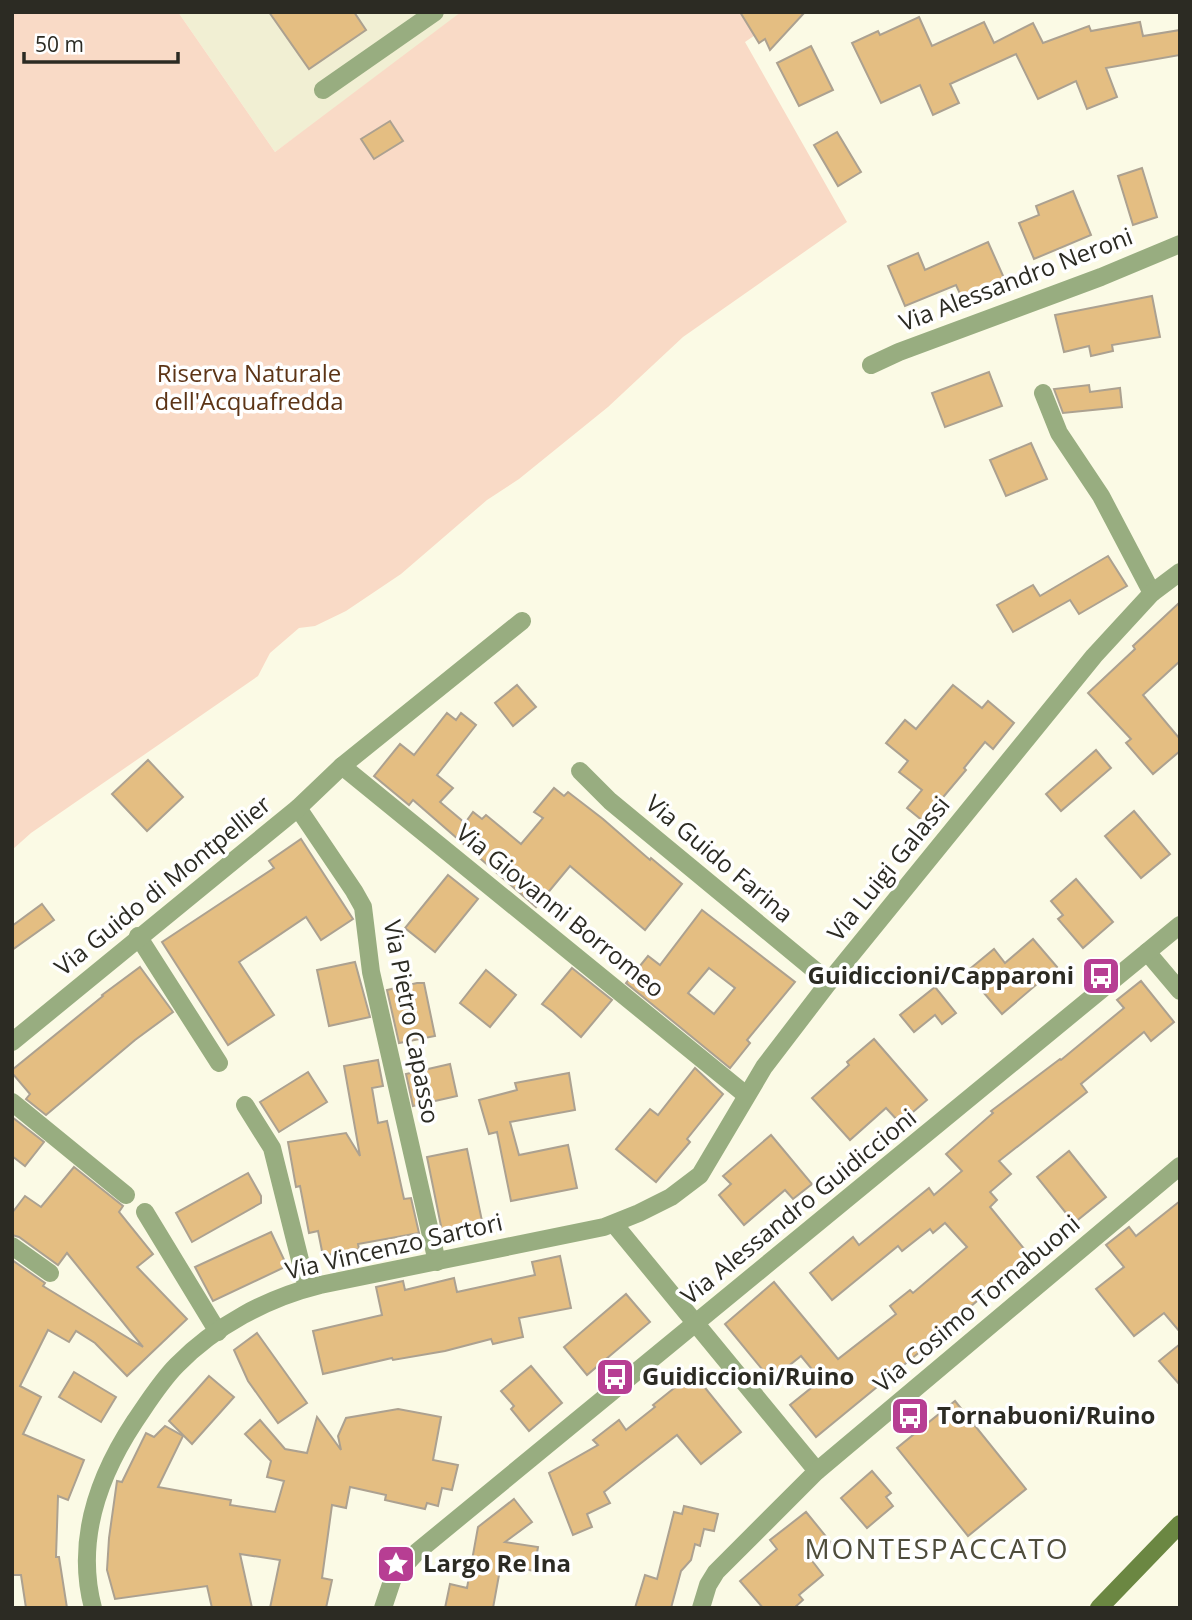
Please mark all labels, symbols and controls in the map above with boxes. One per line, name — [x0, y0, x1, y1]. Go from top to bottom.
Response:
scale bar — [24, 21, 178, 65]
text: 50 m — [35, 30, 84, 58]
street label: Via Alessandro Neroni — [894, 219, 1137, 338]
park label: Riserva Naturale dell'Acquafredda — [154, 356, 344, 417]
street label: Via Guido Farina — [639, 786, 801, 929]
street label: Via Guido di Montpellier — [47, 787, 277, 982]
street label: Via Luigi Galassi — [819, 789, 957, 947]
street label: Via Giovanni Borromeo — [450, 815, 672, 1004]
street label: Via Pietro Capasso — [377, 917, 448, 1126]
bus stop icon: Guidiccioni/Capparoni — [1080, 955, 1122, 997]
place label: Guidiccioni/Capparoni — [808, 958, 1074, 991]
street label: Via Alessandro Guidiccioni — [673, 1101, 923, 1311]
street label: Via Vincenzo Sartori — [282, 1205, 505, 1287]
street label: Via Cosimo Tornabuoni — [866, 1207, 1086, 1399]
bus stop icon: Guidiccioni/Ruino — [594, 1356, 636, 1398]
place label: Guidiccioni/Ruino — [642, 1359, 854, 1392]
bus stop icon: Tornabuoni/Ruino — [889, 1395, 931, 1437]
place label: Tornabuoni/Ruino — [937, 1398, 1155, 1431]
district label: MONTESPACCATO — [804, 1529, 1070, 1567]
place icon: Largo Re Ina — [375, 1543, 417, 1585]
place label: Largo Re Ina — [423, 1546, 571, 1579]

